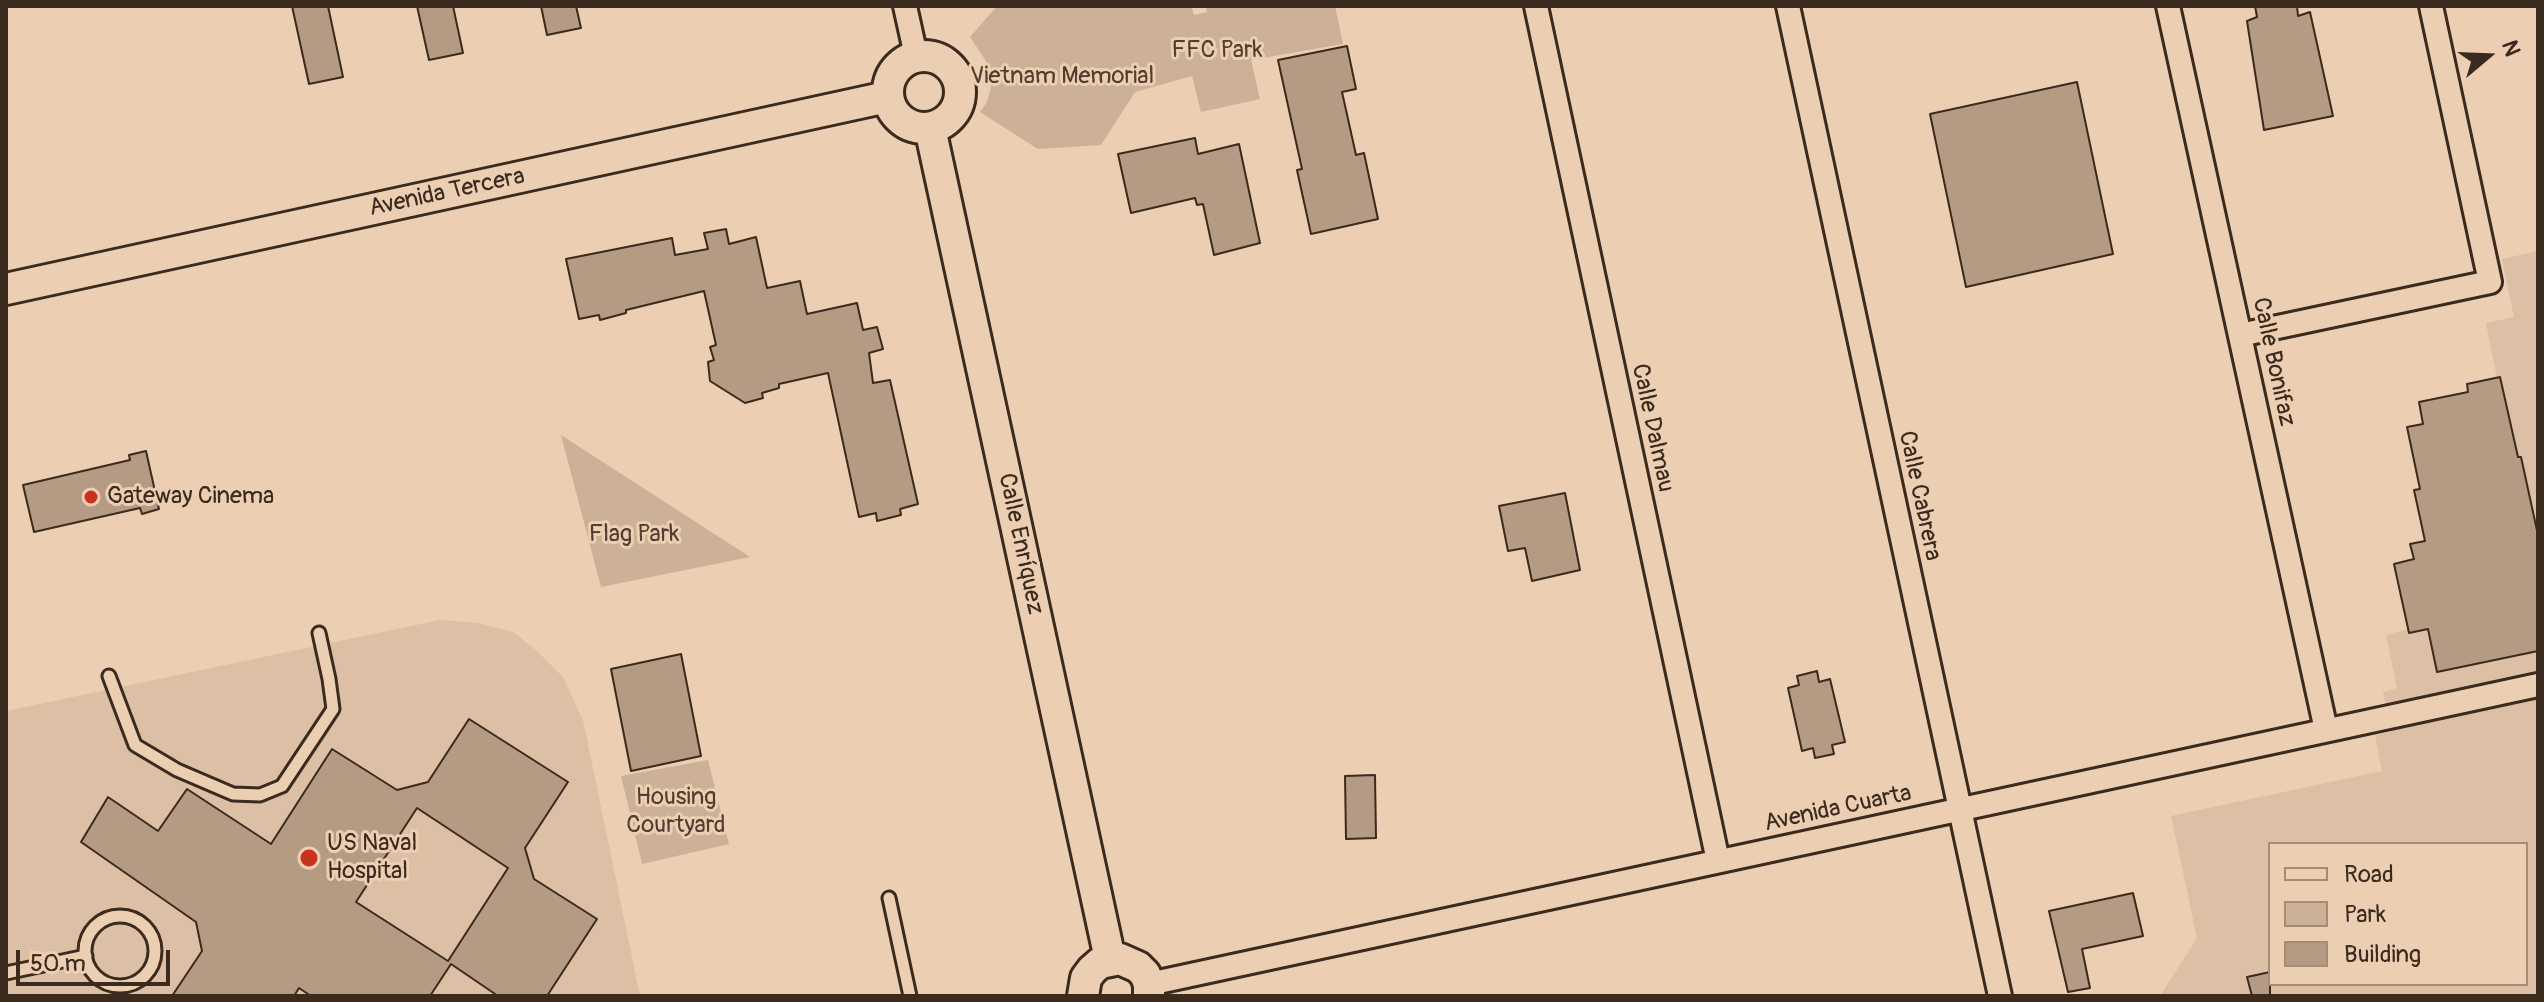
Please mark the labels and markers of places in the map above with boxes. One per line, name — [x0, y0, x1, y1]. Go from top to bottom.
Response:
place label: Gateway Cinema — [107, 483, 274, 511]
marker: Gateway Cinema — [82, 488, 100, 506]
place label: US Naval Hospital — [327, 830, 417, 886]
marker: US Naval Hospital — [298, 847, 320, 869]

